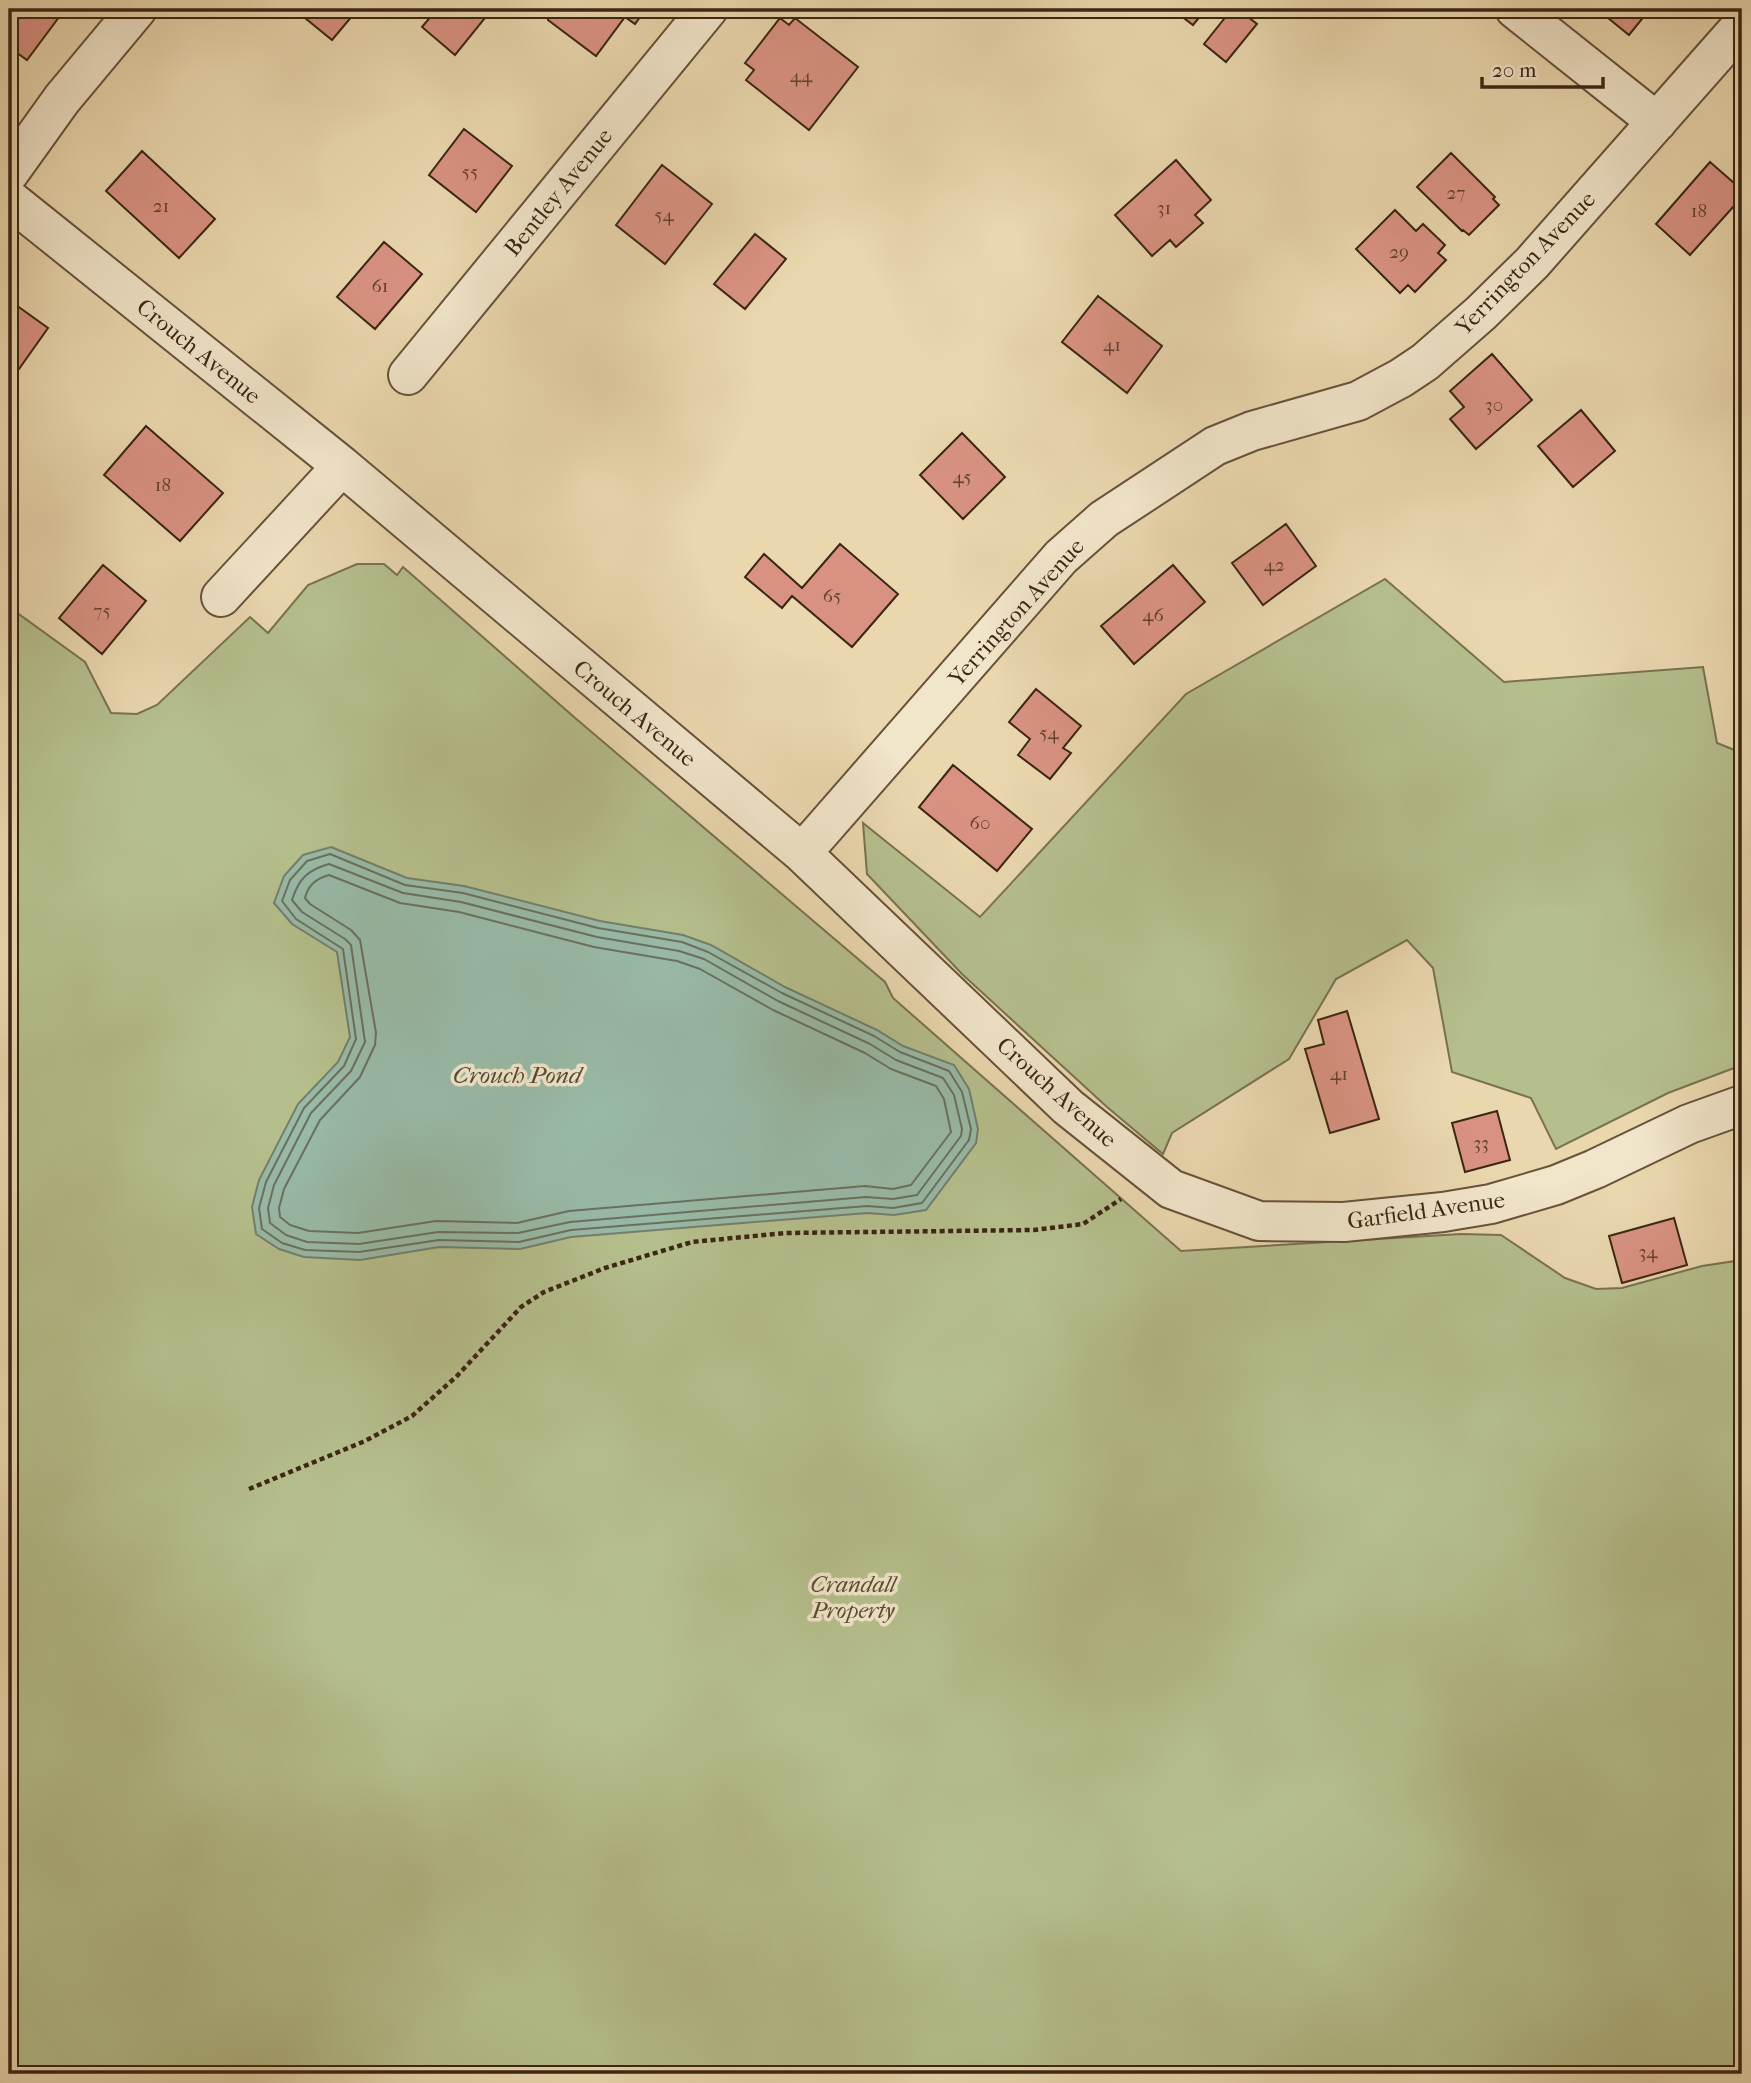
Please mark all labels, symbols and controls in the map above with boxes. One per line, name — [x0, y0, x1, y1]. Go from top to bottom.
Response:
scale bar — [1482, 46, 1602, 90]
text: 20 m — [1492, 58, 1537, 82]
house number: 44 — [790, 65, 813, 87]
street label: Bentley Avenue — [499, 123, 618, 262]
house number: 55 — [462, 161, 478, 183]
house number: 27 — [1447, 182, 1465, 204]
street label: Yerrington Avenue — [1449, 186, 1601, 342]
house number: 21 — [153, 195, 169, 217]
house number: 31 — [1157, 197, 1171, 219]
house number: 18 — [1691, 200, 1707, 222]
house number: 54 — [654, 204, 674, 226]
house number: 29 — [1389, 241, 1409, 263]
house number: 61 — [372, 275, 388, 297]
street label: Crouch Avenue — [131, 293, 266, 410]
house number: 41 — [1103, 334, 1121, 356]
house number: 30 — [1485, 394, 1503, 416]
house number: 45 — [953, 466, 971, 488]
house number: 18 — [155, 474, 171, 496]
street label: Yerrington Avenue — [942, 533, 1090, 693]
house number: 42 — [1264, 554, 1285, 576]
house number: 65 — [823, 585, 841, 607]
house number: 75 — [93, 600, 111, 622]
house number: 46 — [1142, 604, 1164, 626]
street label: Crouch Avenue — [568, 654, 701, 772]
house number: 54 — [1039, 722, 1059, 744]
house number: 60 — [970, 812, 990, 834]
street label: Crouch Avenue — [991, 1032, 1122, 1153]
water label: Crouch Pond — [453, 1061, 584, 1089]
house number: 41 — [1330, 1063, 1348, 1085]
house number: 33 — [1473, 1132, 1489, 1154]
street label: Garfield Avenue — [1346, 1186, 1507, 1235]
house number: 34 — [1638, 1241, 1658, 1263]
park label: Crandall Property — [810, 1571, 898, 1624]

